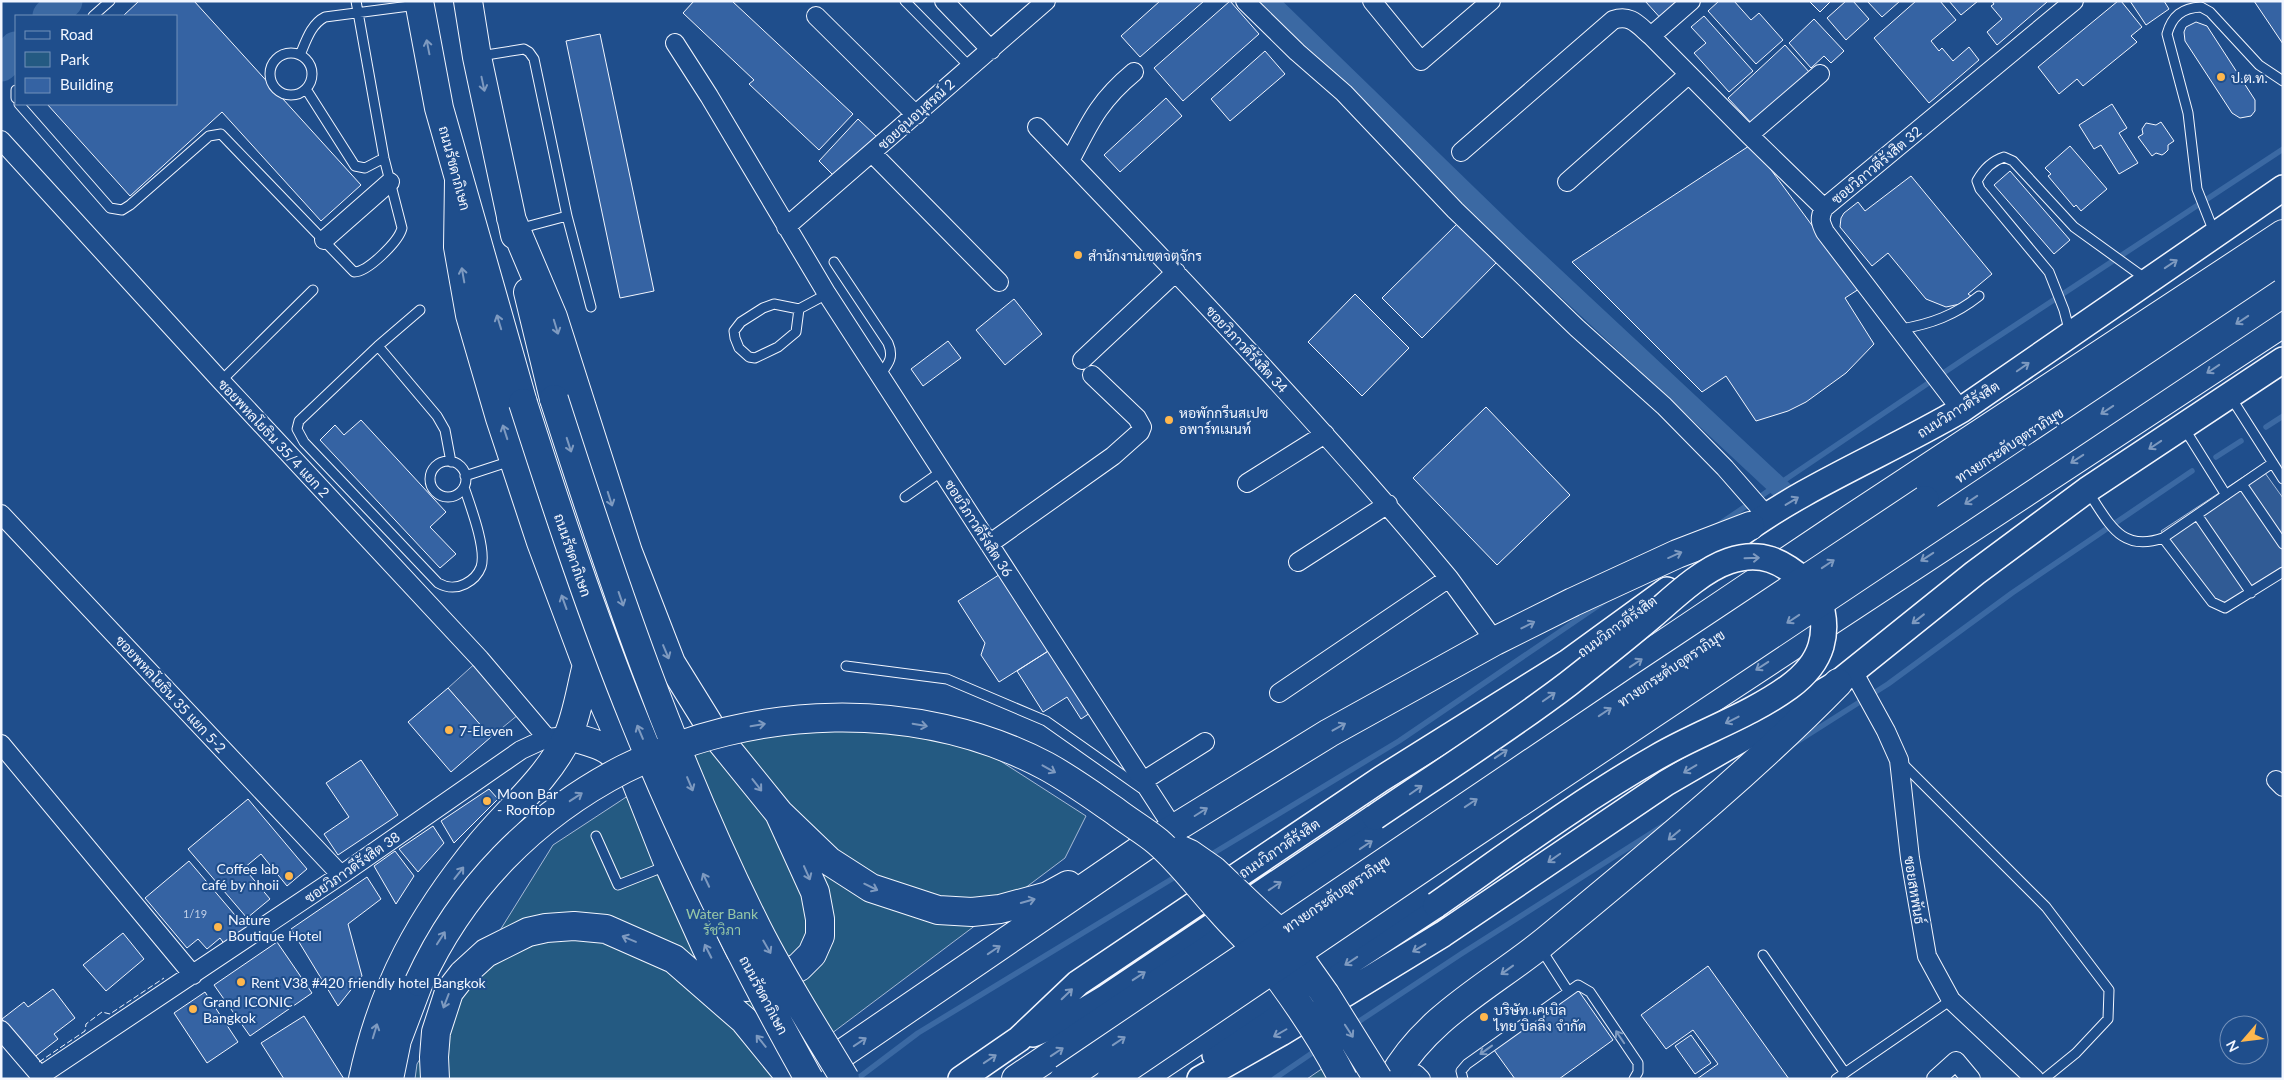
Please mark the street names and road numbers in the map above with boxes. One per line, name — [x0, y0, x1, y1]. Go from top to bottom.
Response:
street label: ซอยอุ่นอนุสรณ์ 2 — [874, 75, 959, 154]
street label: ซอยวิภาวดีรังสิต 32 — [1827, 122, 1925, 208]
street label: ถนนรัชดาภิเษก — [436, 124, 474, 212]
street label: ซอยวิภาวดีรังสิต 34 — [1202, 302, 1292, 396]
street label: ซอยพหลโยธิน 35/4 แยก 2 — [215, 375, 333, 501]
street label: ถนนวิภาวดีรังสิต — [1914, 377, 2002, 441]
street label: ทางยกระดับอุตราภิมุข — [1952, 404, 2067, 488]
street label: ซอยวิภาวดีรังสิต 36 — [941, 476, 1017, 580]
street label: ถนนรัชดาภิเษก — [551, 511, 595, 599]
street label: ถนนวิภาวดีรังสิต — [1574, 592, 1660, 660]
street label: ทางยกระดับอุตราภิมุข — [1614, 626, 1729, 712]
street label: ซอยพหลโยธิน 35 แยก 5-2 — [112, 632, 230, 756]
street label: ถนนวิภาวดีรังสิต — [1235, 815, 1323, 881]
street label: ซอยวิภาวดีรังสิต 38 — [301, 828, 403, 906]
street label: ทางยกระดับอุตราภิมุข — [1279, 852, 1394, 938]
street label: ซอยสหพันธ์ — [1901, 855, 1929, 926]
street label: ถนนรัชดาภิเษก — [736, 953, 792, 1037]

